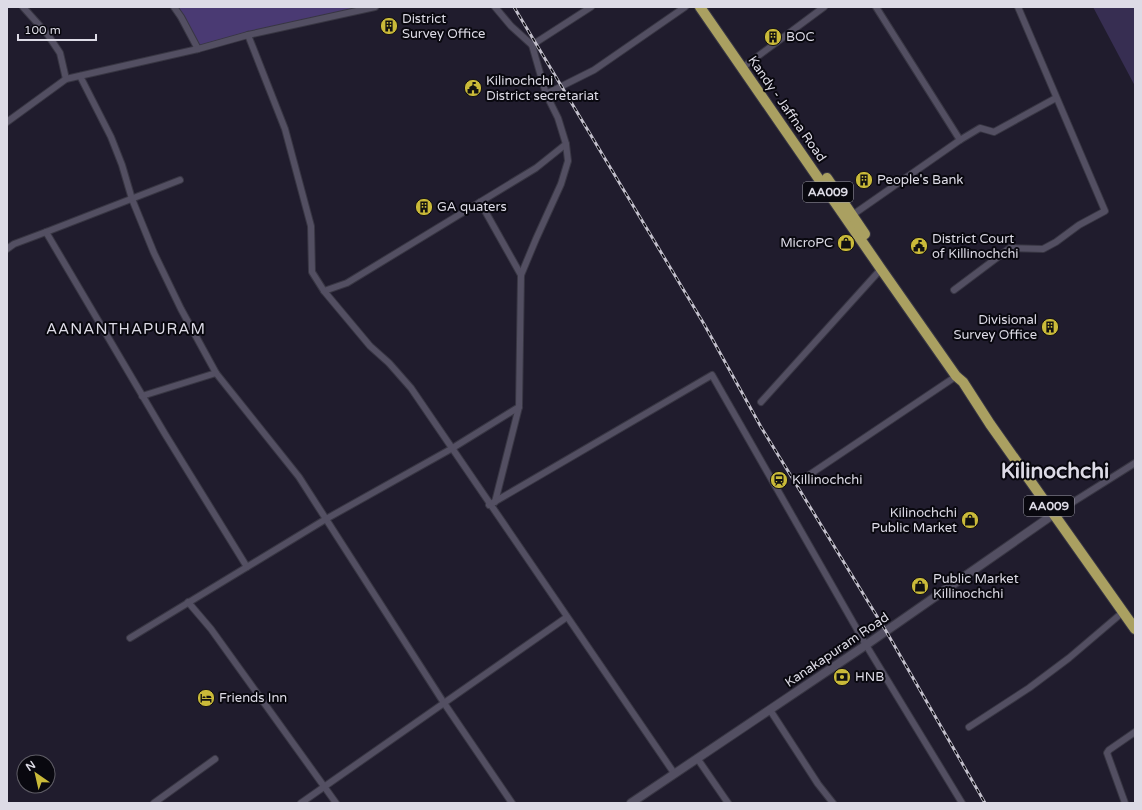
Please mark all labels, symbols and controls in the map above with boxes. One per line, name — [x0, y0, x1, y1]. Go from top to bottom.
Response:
place label: District Survey Office — [402, 11, 485, 42]
scale bar — [18, 16, 96, 42]
building icon: District Survey Office — [379, 16, 399, 36]
text: 100 m — [24, 23, 61, 37]
building icon: BOC — [763, 27, 783, 47]
place label: BOC — [786, 29, 815, 45]
street label: Kandy - Jaffna Road — [744, 53, 830, 165]
place label: Kilinochchi District secretariat — [486, 73, 599, 104]
public building icon: Kilinochchi District secretariat — [463, 78, 483, 98]
building icon: People's Bank — [854, 170, 874, 190]
place label: People's Bank — [877, 172, 963, 188]
road number: AA009 — [803, 182, 853, 202]
building icon: GA quaters — [414, 197, 434, 217]
place label: GA quaters — [437, 199, 507, 215]
place label: District Court of Killinochchi — [932, 231, 1019, 262]
shop icon: MicroPC — [836, 233, 856, 253]
place label: MicroPC — [780, 235, 833, 251]
public building icon: District Court of Killinochchi — [909, 236, 929, 256]
place label: Divisional Survey Office — [954, 312, 1037, 343]
building icon: Divisional Survey Office — [1040, 317, 1060, 337]
district label: AANANTHAPURAM — [46, 320, 206, 338]
district label: Kilinochchi — [1001, 459, 1109, 484]
station icon: Killinochchi — [769, 470, 789, 490]
place label: Killinochchi — [792, 472, 862, 488]
road number: AA009 — [1024, 496, 1074, 516]
place label: Kilinochchi Public Market — [871, 505, 957, 536]
shop icon: Kilinochchi Public Market — [960, 510, 980, 530]
place label: Public Market Killinochchi — [933, 571, 1019, 602]
shop icon: Public Market Killinochchi — [910, 576, 930, 596]
street label: Kanakapuram Road — [782, 609, 892, 691]
bank icon: HNB — [832, 667, 852, 687]
place label: HNB — [855, 669, 884, 685]
hotel icon: Friends Inn — [196, 688, 216, 708]
place label: Friends Inn — [219, 690, 287, 706]
north arrow — [16, 754, 56, 794]
text: N — [23, 758, 38, 774]

